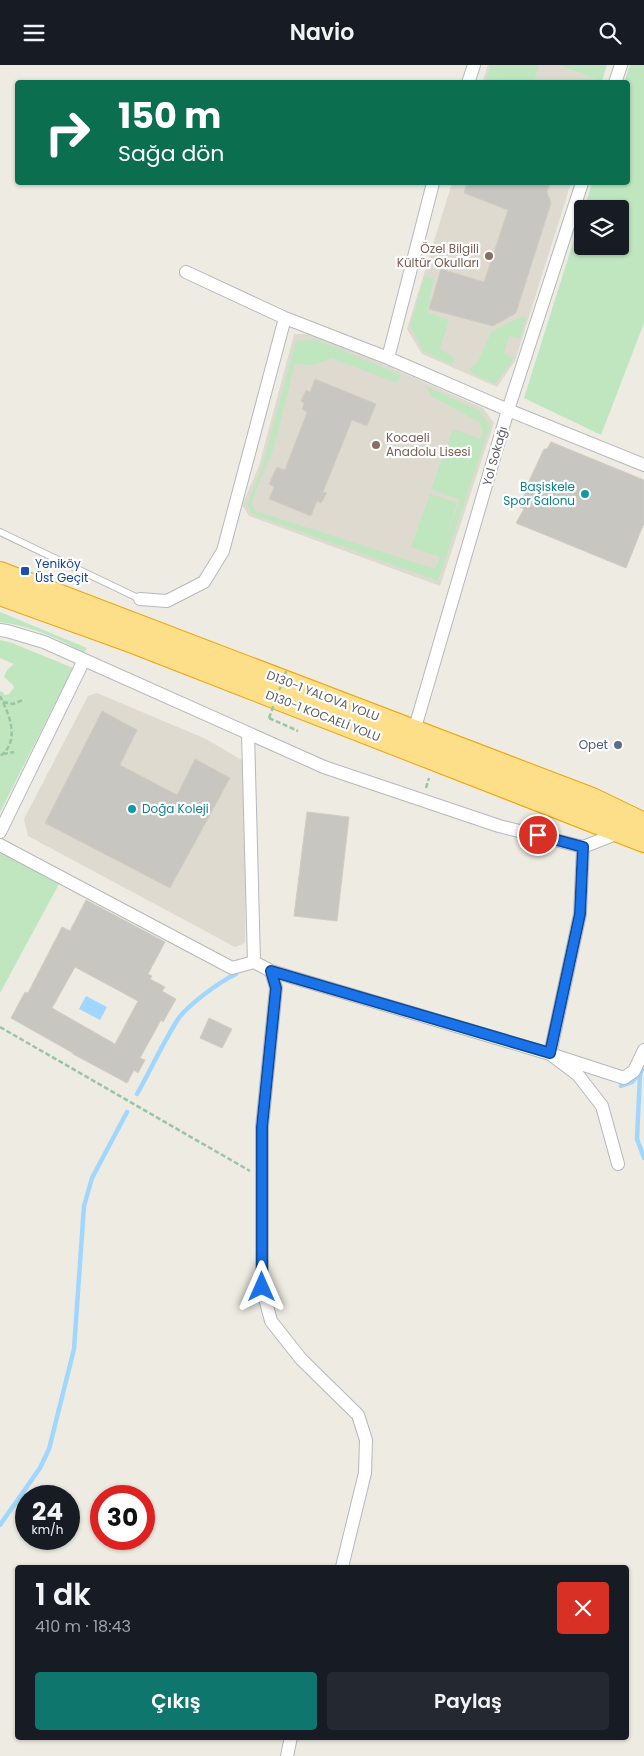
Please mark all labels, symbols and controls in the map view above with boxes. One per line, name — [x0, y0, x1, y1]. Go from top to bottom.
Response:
text: Navio — [290, 17, 354, 48]
icon: menu — [20, 19, 48, 47]
icon: search — [596, 19, 624, 47]
text: 150 m — [118, 91, 221, 140]
icon: right — [35, 100, 100, 165]
text: Sağa dön — [118, 138, 224, 169]
map controls — [574, 200, 629, 255]
button: layers — [574, 200, 629, 255]
place label: Özel Bilgili Kültür Okulları — [397, 240, 479, 271]
marker: Özel Bilgili Kültür Okulları — [483, 250, 495, 262]
street label: Yol Sokağı — [478, 424, 511, 487]
place label: Kocaeli Anadolu Lisesi — [386, 429, 471, 460]
marker: Kocaeli Anadolu Lisesi — [370, 439, 382, 451]
place label: Başiskele Spor Salonu — [503, 478, 575, 509]
marker: Başiskele Spor Salonu — [579, 488, 591, 500]
place label: Yeniköy Üst Geçit — [35, 555, 88, 586]
marker: Yeniköy Üst Geçit — [19, 565, 31, 577]
street label: D130-1 YALOVA YOLU — [264, 666, 382, 725]
street label: D130-1 KOCAELİ YOLU — [263, 686, 383, 745]
place label: Opet — [579, 736, 608, 753]
marker: Opet — [612, 739, 624, 751]
place label: Doğa Koleji — [142, 800, 209, 817]
marker: Doğa Koleji — [126, 803, 138, 815]
pin — [517, 814, 559, 856]
icon: arrive — [524, 821, 552, 849]
position arrow — [235, 1260, 287, 1312]
speed limit sign: 30 — [90, 1485, 155, 1550]
text: 24 — [32, 1494, 63, 1529]
text: km/h — [32, 1521, 63, 1538]
text: 1 dk — [35, 1573, 91, 1616]
button: close — [557, 1582, 609, 1634]
text: 410 m · 18:43 — [35, 1615, 131, 1638]
button: Çıkış — [35, 1672, 317, 1730]
button: Paylaş — [327, 1672, 609, 1730]

